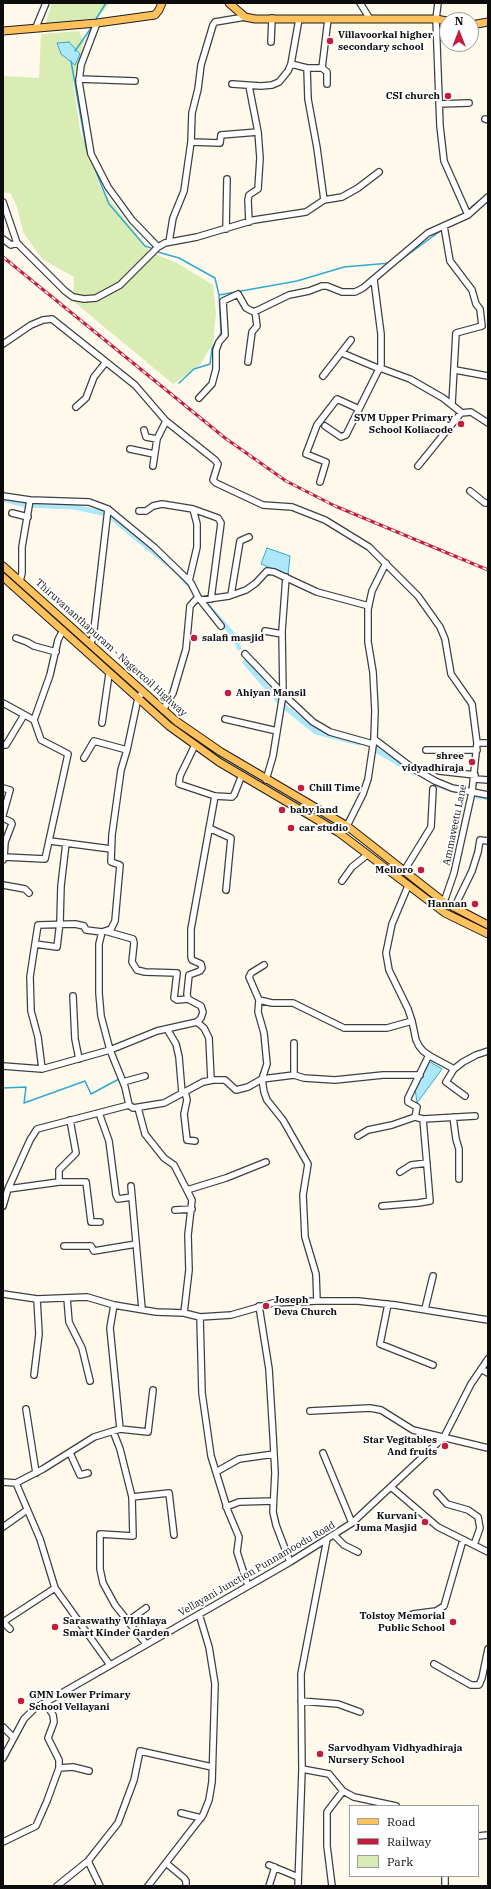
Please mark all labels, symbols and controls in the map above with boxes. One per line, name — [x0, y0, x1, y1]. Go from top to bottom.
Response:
north arrow — [439, 12, 479, 52]
text: N — [455, 14, 463, 28]
place label: Villavoorkal higher secondary school — [338, 29, 433, 52]
marker: Villavoorkal higher secondary school — [325, 36, 335, 46]
place label: CSI church — [386, 90, 440, 102]
marker: CSI church — [443, 91, 453, 101]
place label: SVM Upper Primary School Koliacode — [354, 412, 453, 436]
marker: SVM Upper Primary School Koliacode — [456, 419, 466, 429]
street label: Thiruvananthapuram - Nagercoil Highway — [33, 577, 189, 719]
place label: salafi masjid — [202, 632, 264, 644]
marker: salafi masjid — [189, 633, 199, 643]
place label: Ahiyan Mansil — [236, 687, 306, 699]
marker: Ahiyan Mansil — [223, 688, 233, 698]
place label: shree vidyadhiraja — [402, 750, 464, 774]
marker: shree vidyadhiraja — [467, 757, 477, 767]
place label: Chill Time — [309, 782, 360, 794]
marker: Chill Time — [296, 783, 306, 793]
street label: Ammaveetu Lane — [441, 783, 469, 867]
place label: baby land — [290, 804, 338, 816]
marker: baby land — [277, 805, 287, 815]
place label: car studio — [299, 822, 348, 834]
marker: car studio — [286, 823, 296, 833]
place label: Melloro — [375, 864, 413, 876]
marker: Melloro — [416, 865, 426, 875]
place label: Hannan — [428, 898, 467, 910]
marker: Hannan — [470, 899, 480, 909]
place label: Joseph Deva Church — [274, 1294, 337, 1318]
marker: Joseph Deva Church — [261, 1301, 271, 1311]
place label: Star Vegitables And fruits — [363, 1434, 437, 1458]
marker: Star Vegitables And fruits — [440, 1441, 450, 1451]
place label: Kurvani Juma Masjid — [355, 1510, 417, 1534]
marker: Kurvani Juma Masjid — [420, 1517, 430, 1527]
street label: Vellayani Junction Punnamoodu Road — [177, 1519, 337, 1619]
place label: Tolstoy Memorial Public School — [359, 1610, 445, 1634]
place label: Saraswathy VIdhlaya Smart Kinder Garden — [63, 1615, 170, 1638]
marker: Tolstoy Memorial Public School — [448, 1617, 458, 1627]
marker: Saraswathy VIdhlaya Smart Kinder Garden — [50, 1622, 60, 1632]
place label: GMN Lower Primary School Vellayani — [29, 1689, 130, 1712]
marker: GMN Lower Primary School Vellayani — [16, 1696, 26, 1706]
place label: Sarvodhyam Vidhyadhiraja Nursery School — [328, 1742, 462, 1766]
marker: Sarvodhyam Vidhyadhiraja Nursery School — [315, 1749, 325, 1759]
legend — [349, 1805, 479, 1877]
text: Road — [387, 1814, 416, 1829]
text: Railway — [387, 1834, 431, 1849]
text: Park — [387, 1854, 413, 1869]

